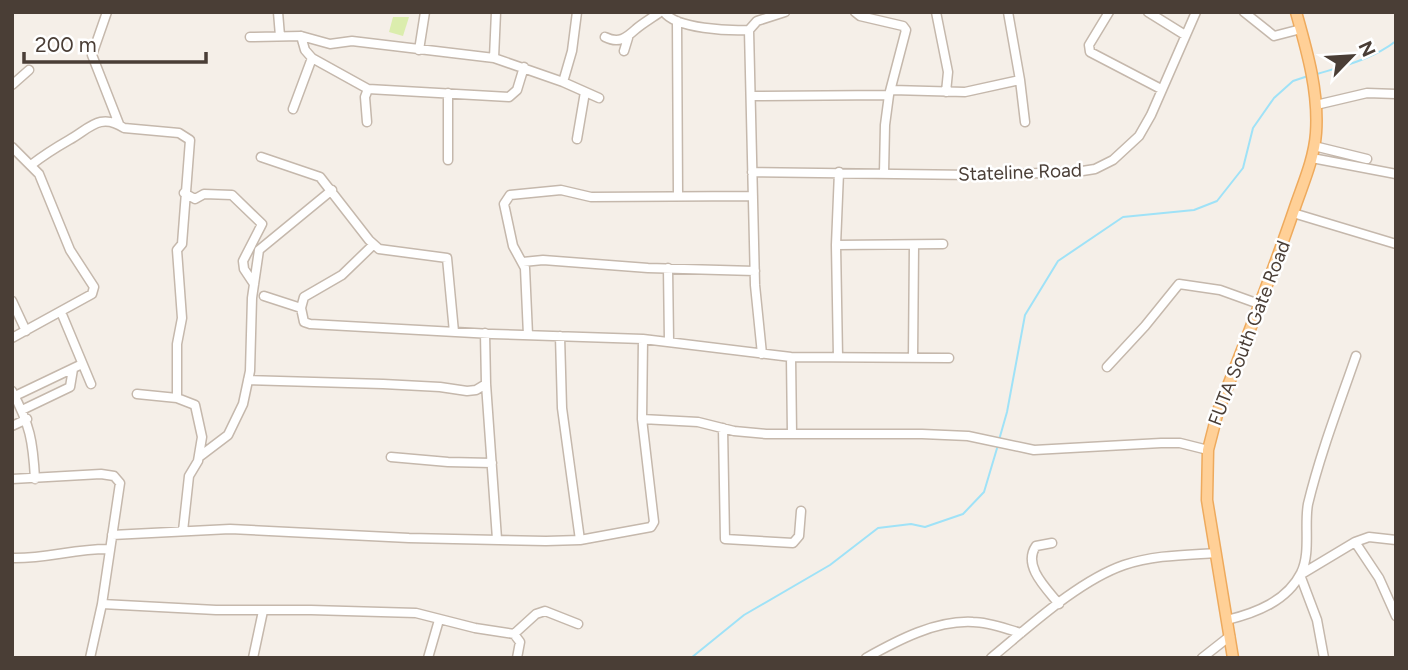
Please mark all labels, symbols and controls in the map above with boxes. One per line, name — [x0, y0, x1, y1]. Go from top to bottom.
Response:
scale bar — [24, 21, 206, 65]
north arrow — [1317, 21, 1387, 91]
text: 200 m — [35, 32, 97, 57]
text: N — [1353, 38, 1380, 61]
street label: Stateline Road — [958, 158, 1082, 186]
street label: FUTA South Gate Road — [1203, 237, 1295, 429]

